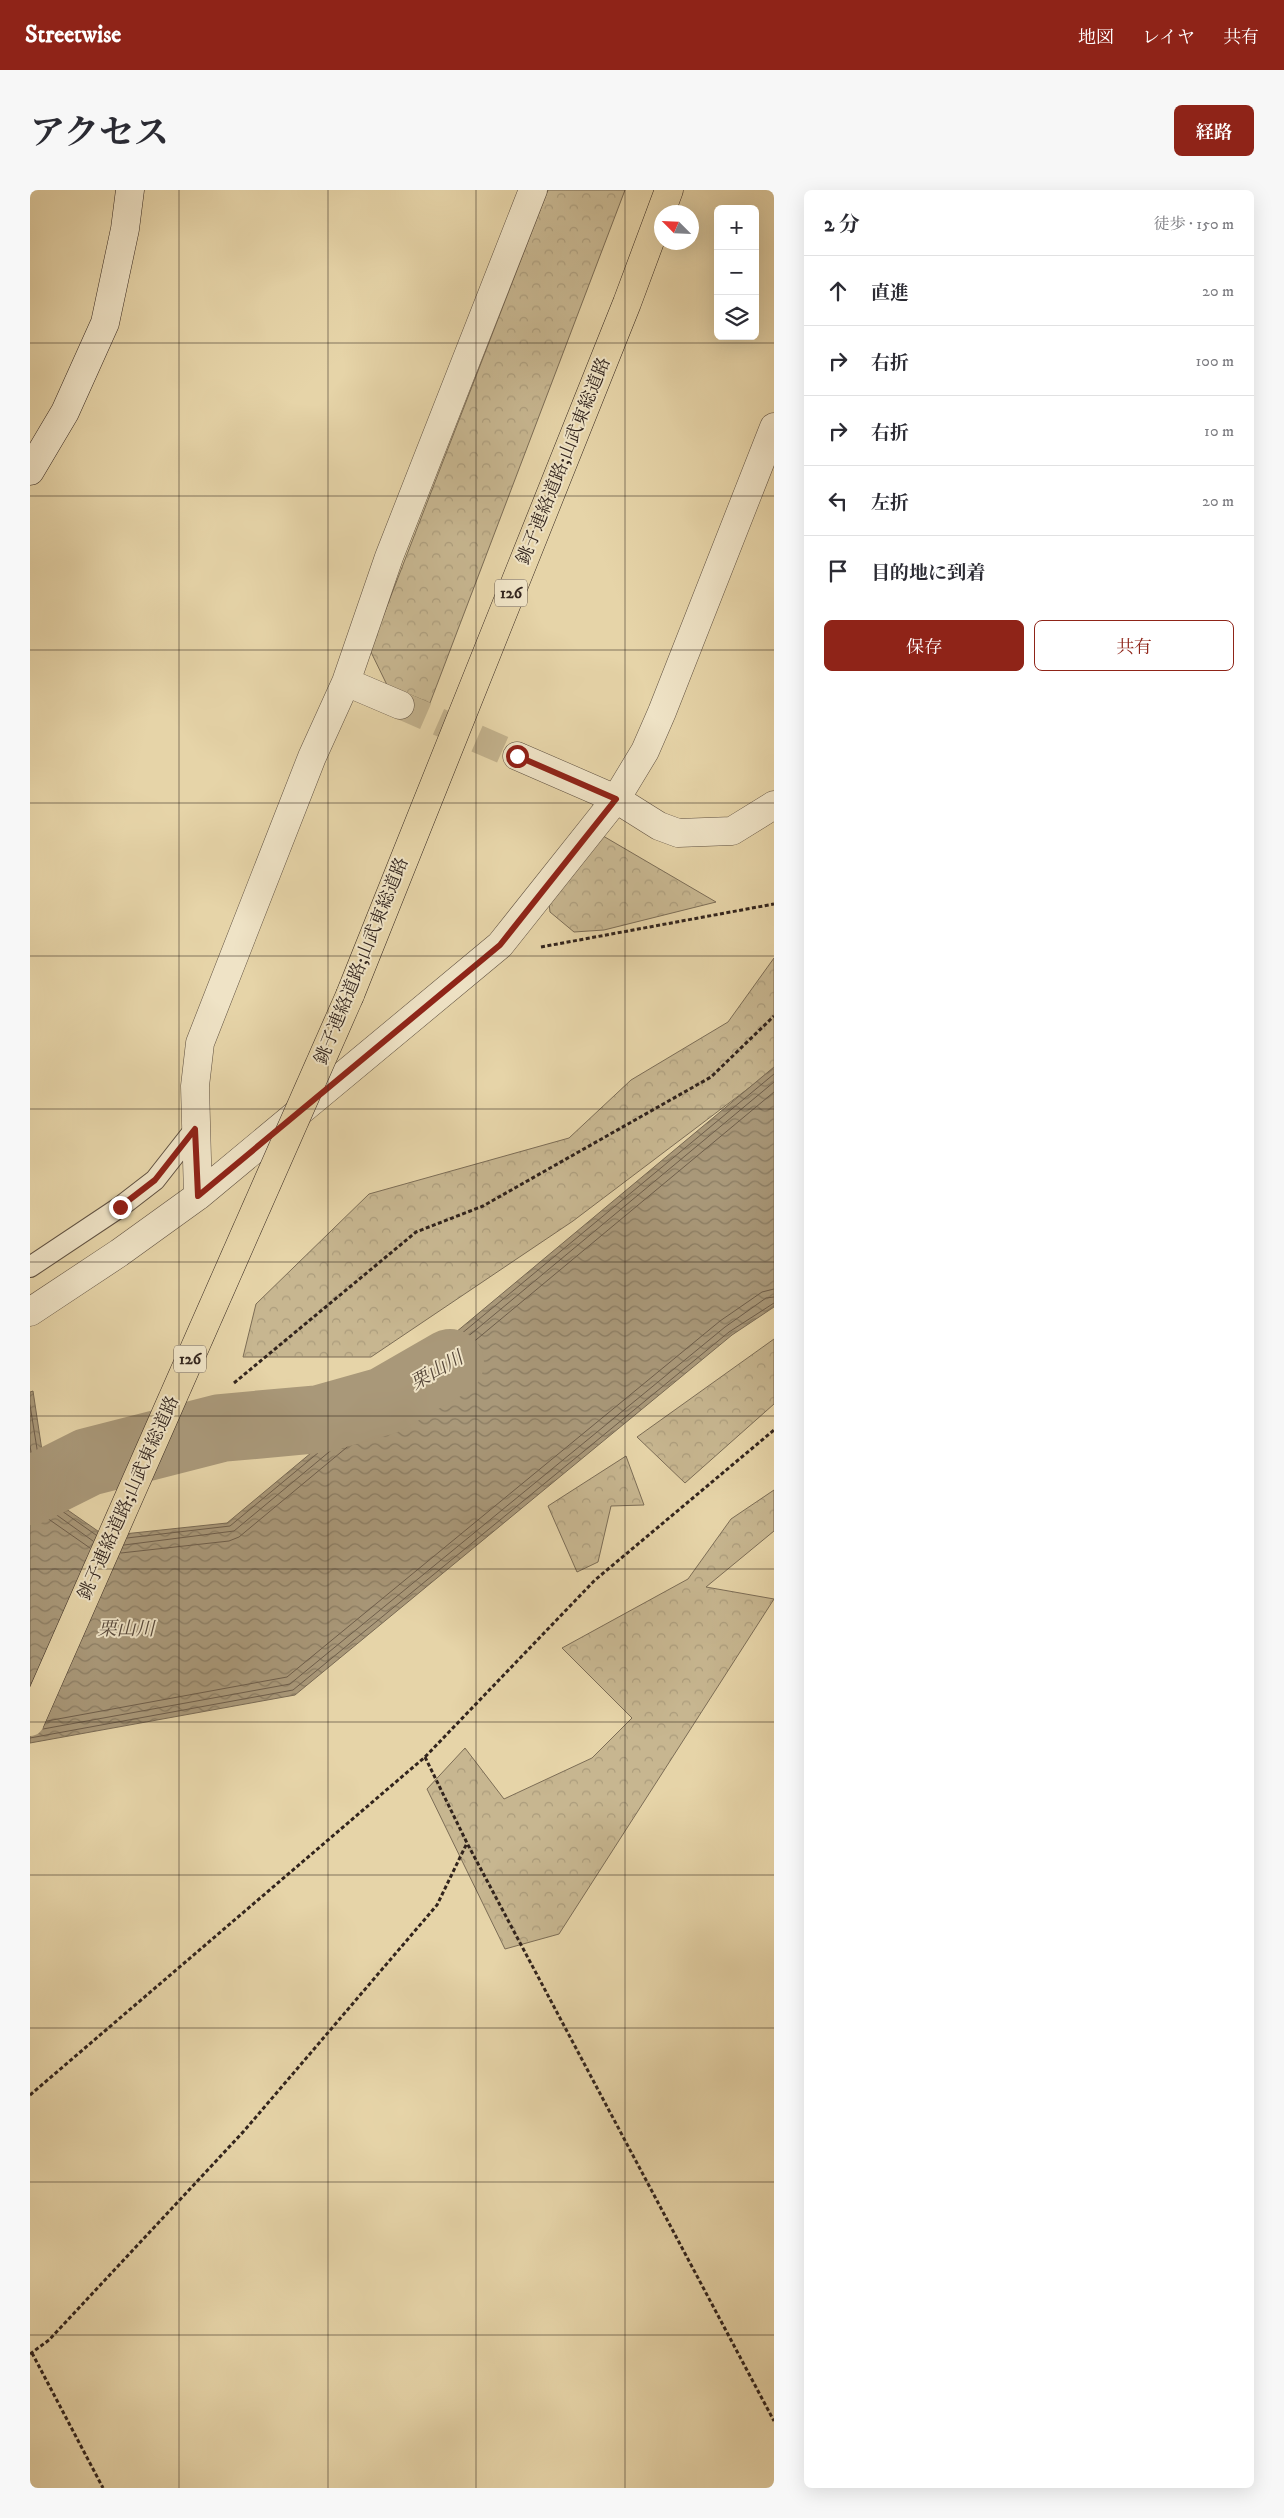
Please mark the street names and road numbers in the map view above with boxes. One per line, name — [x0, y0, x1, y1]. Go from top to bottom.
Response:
street label: 銚子連絡道路;山武東総道路 — [512, 354, 616, 568]
road number: 126 — [495, 579, 527, 606]
street label: 銚子連絡道路;山武東総道路 — [310, 854, 414, 1068]
road number: 126 — [174, 1346, 206, 1372]
street label: 銚子連絡道路;山武東総道路 — [74, 1392, 184, 1604]

